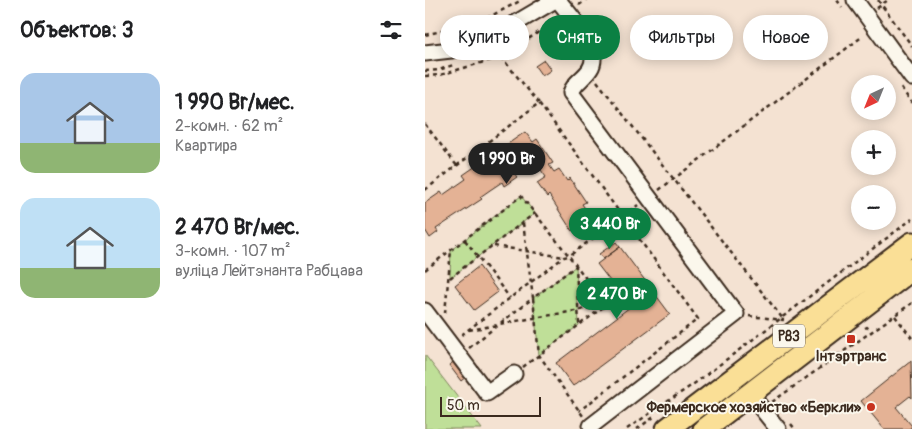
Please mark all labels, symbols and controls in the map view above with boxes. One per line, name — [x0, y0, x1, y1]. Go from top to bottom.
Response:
chip: Купить — [440, 15, 529, 60]
chip: Снять — [539, 15, 620, 60]
chip: Фильтры — [630, 15, 733, 60]
chip: Новое — [743, 15, 828, 60]
icon: filters — [377, 16, 405, 44]
text: Объектов: 3 — [20, 17, 134, 44]
north arrow — [851, 75, 896, 120]
map controls — [851, 75, 896, 230]
text: 1 990 Br/мес. — [175, 89, 295, 116]
icon: home — [60, 93, 120, 153]
text: 2-комн. · 62 m² — [175, 116, 283, 136]
button: + — [851, 130, 896, 175]
text: Квартира — [175, 136, 237, 156]
pin: 1 990 Br — [455, 142, 559, 185]
text: 1 990 Br — [479, 149, 535, 169]
button: − — [851, 185, 896, 230]
pin: 3 440 Br — [558, 208, 662, 250]
text: 2 470 Br/мес. — [175, 214, 300, 241]
text: 3 440 Br — [580, 214, 640, 234]
icon: home — [60, 218, 120, 278]
text: 3-комн. · 107 m² — [175, 241, 291, 261]
text: вуліца Лейтэнанта Рабцава — [175, 261, 363, 281]
pin: 2 470 Br — [565, 278, 669, 320]
text: 2 470 Br — [587, 284, 647, 304]
road number: Р83 — [773, 324, 805, 348]
marker: Інтэртранс — [845, 333, 857, 345]
place label: Інтэртранс — [815, 347, 887, 366]
scale bar — [440, 394, 541, 417]
text: 50 m — [447, 397, 480, 414]
place label: Фермерское хозяйство «Беркли» — [646, 398, 861, 417]
marker: Фермерское хозяйство «Беркли» — [865, 401, 877, 413]

